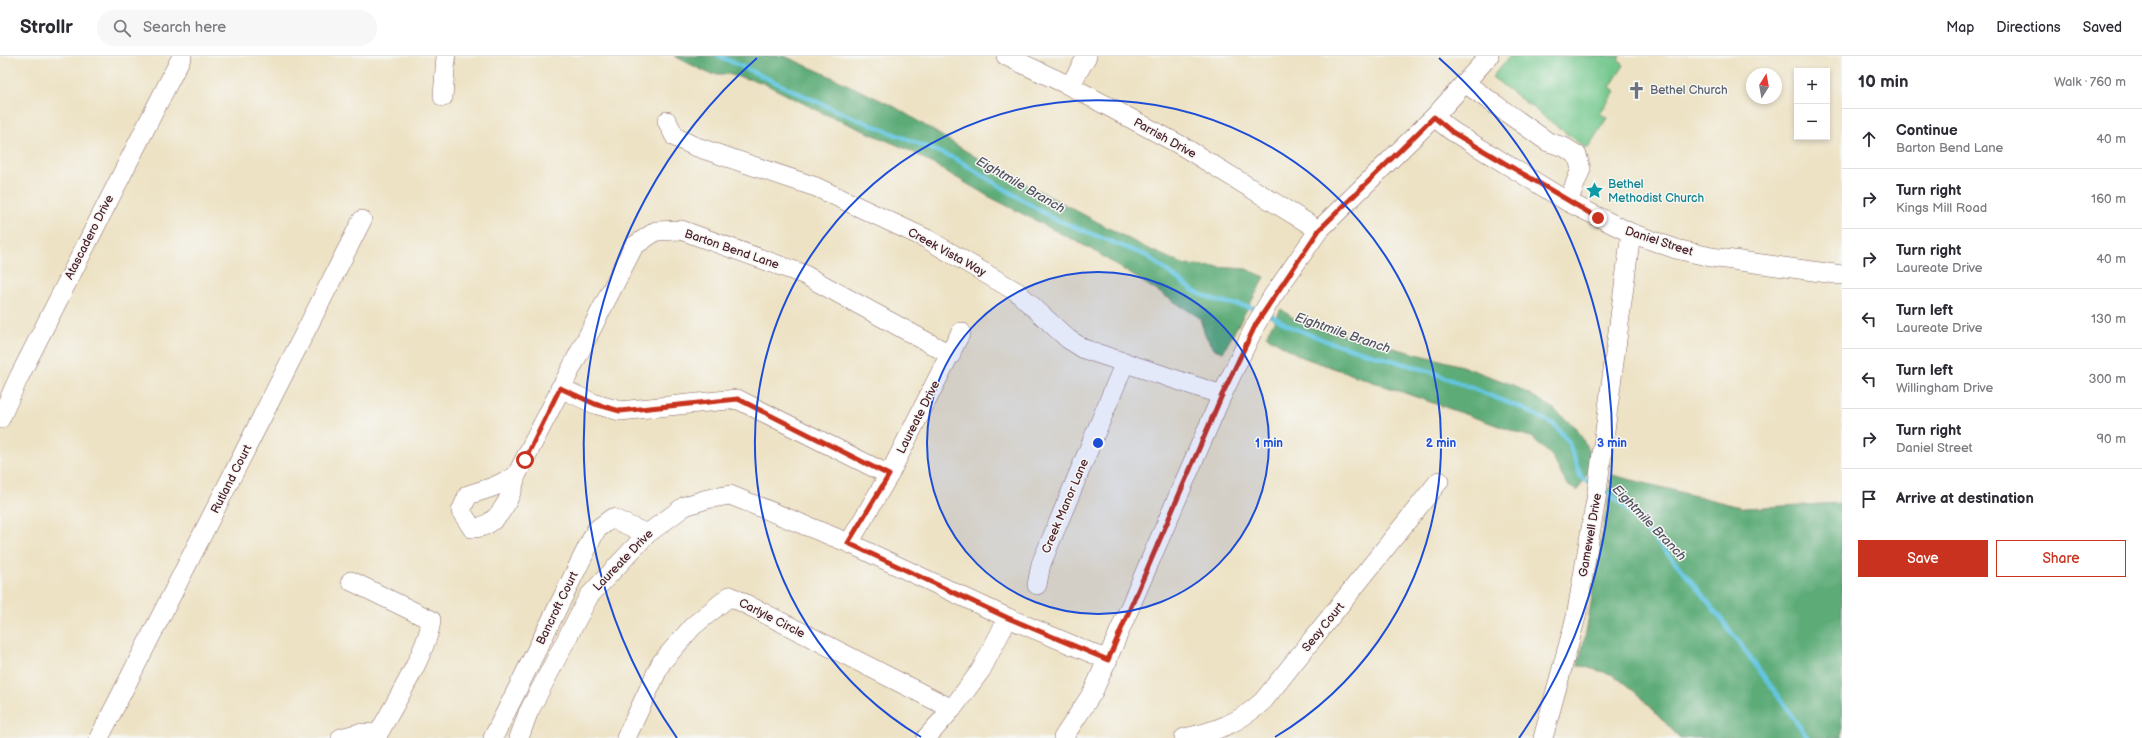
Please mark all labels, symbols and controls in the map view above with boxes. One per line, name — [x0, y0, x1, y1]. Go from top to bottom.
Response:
search box — [97, 10, 377, 46]
text: Strollr — [20, 16, 73, 39]
icon: search — [111, 17, 133, 39]
text: Search here — [143, 18, 226, 37]
text: Map — [1946, 19, 1974, 36]
text: Directions — [1996, 19, 2061, 36]
text: Saved — [2083, 19, 2122, 36]
north arrow — [1746, 68, 1782, 104]
map controls — [1794, 68, 1830, 140]
button: + — [1794, 68, 1830, 104]
text: 10 min — [1858, 72, 1909, 92]
text: Walk · 760 m — [2054, 74, 2126, 90]
church icon: Bethel Church — [1627, 80, 1647, 100]
place label: Bethel Church — [1650, 83, 1728, 98]
button: − — [1794, 104, 1830, 140]
street label: Parrish Drive — [1131, 115, 1199, 162]
text: Continue — [1896, 121, 1958, 140]
icon: ahead — [1858, 128, 1880, 150]
text: 40 m — [2096, 131, 2126, 147]
text: Barton Bend Lane — [1896, 140, 2003, 156]
water label: Eightmile Branch — [973, 153, 1068, 217]
place label: Bethel Methodist Church — [1608, 177, 1704, 206]
place icon: Bethel Methodist Church — [1585, 181, 1605, 201]
text: Turn right — [1896, 181, 1961, 200]
icon: right — [1858, 188, 1880, 210]
text: 160 m — [2091, 191, 2126, 207]
street label: Atascadero Drive — [62, 192, 117, 282]
text: Kings Mill Road — [1896, 200, 1987, 216]
route end — [1589, 209, 1607, 227]
street label: Daniel Street — [1623, 223, 1695, 260]
street label: Creek Vista Way — [905, 225, 989, 280]
street label: Barton Bend Lane — [683, 226, 781, 273]
text: Turn right — [1896, 241, 1961, 260]
icon: right — [1858, 248, 1880, 270]
text: 40 m — [2096, 251, 2126, 267]
text: Laureate Drive — [1896, 260, 1983, 276]
text: Turn left — [1896, 301, 1953, 320]
icon: left — [1858, 308, 1880, 330]
water label: Eightmile Branch — [1293, 309, 1392, 357]
text: 130 m — [2091, 311, 2126, 327]
text: Laureate Drive — [1896, 320, 1983, 336]
text: Turn left — [1896, 361, 1953, 380]
icon: left — [1858, 368, 1880, 390]
text: 300 m — [2088, 371, 2126, 387]
street label: Laureate Drive — [894, 378, 943, 456]
text: Willingham Drive — [1896, 380, 1993, 396]
text: Turn right — [1896, 421, 1961, 440]
icon: right — [1858, 428, 1880, 450]
text: 90 m — [2097, 431, 2126, 447]
centre of rings — [1091, 436, 1105, 450]
text: 1 min — [1255, 436, 1283, 451]
text: 2 min — [1426, 436, 1456, 451]
text: 3 min — [1597, 436, 1627, 451]
text: Daniel Street — [1896, 440, 1973, 456]
street label: Rutland Court — [208, 442, 255, 516]
route start — [516, 451, 534, 469]
street label: Creek Manor Lane — [1039, 457, 1092, 556]
water label: Eightmile Branch — [1609, 481, 1690, 564]
icon: arrive — [1858, 488, 1880, 510]
text: Arrive at destination — [1896, 489, 2034, 508]
street label: Gamewell Drive — [1576, 492, 1605, 578]
street label: Laureate Drive — [590, 526, 657, 594]
button: Save — [1858, 540, 1988, 577]
button: Share — [1996, 540, 2126, 577]
street label: Bancroft Court — [533, 569, 582, 647]
street label: Carlyle Circle — [736, 595, 807, 642]
street label: Seay Court — [1299, 599, 1348, 655]

